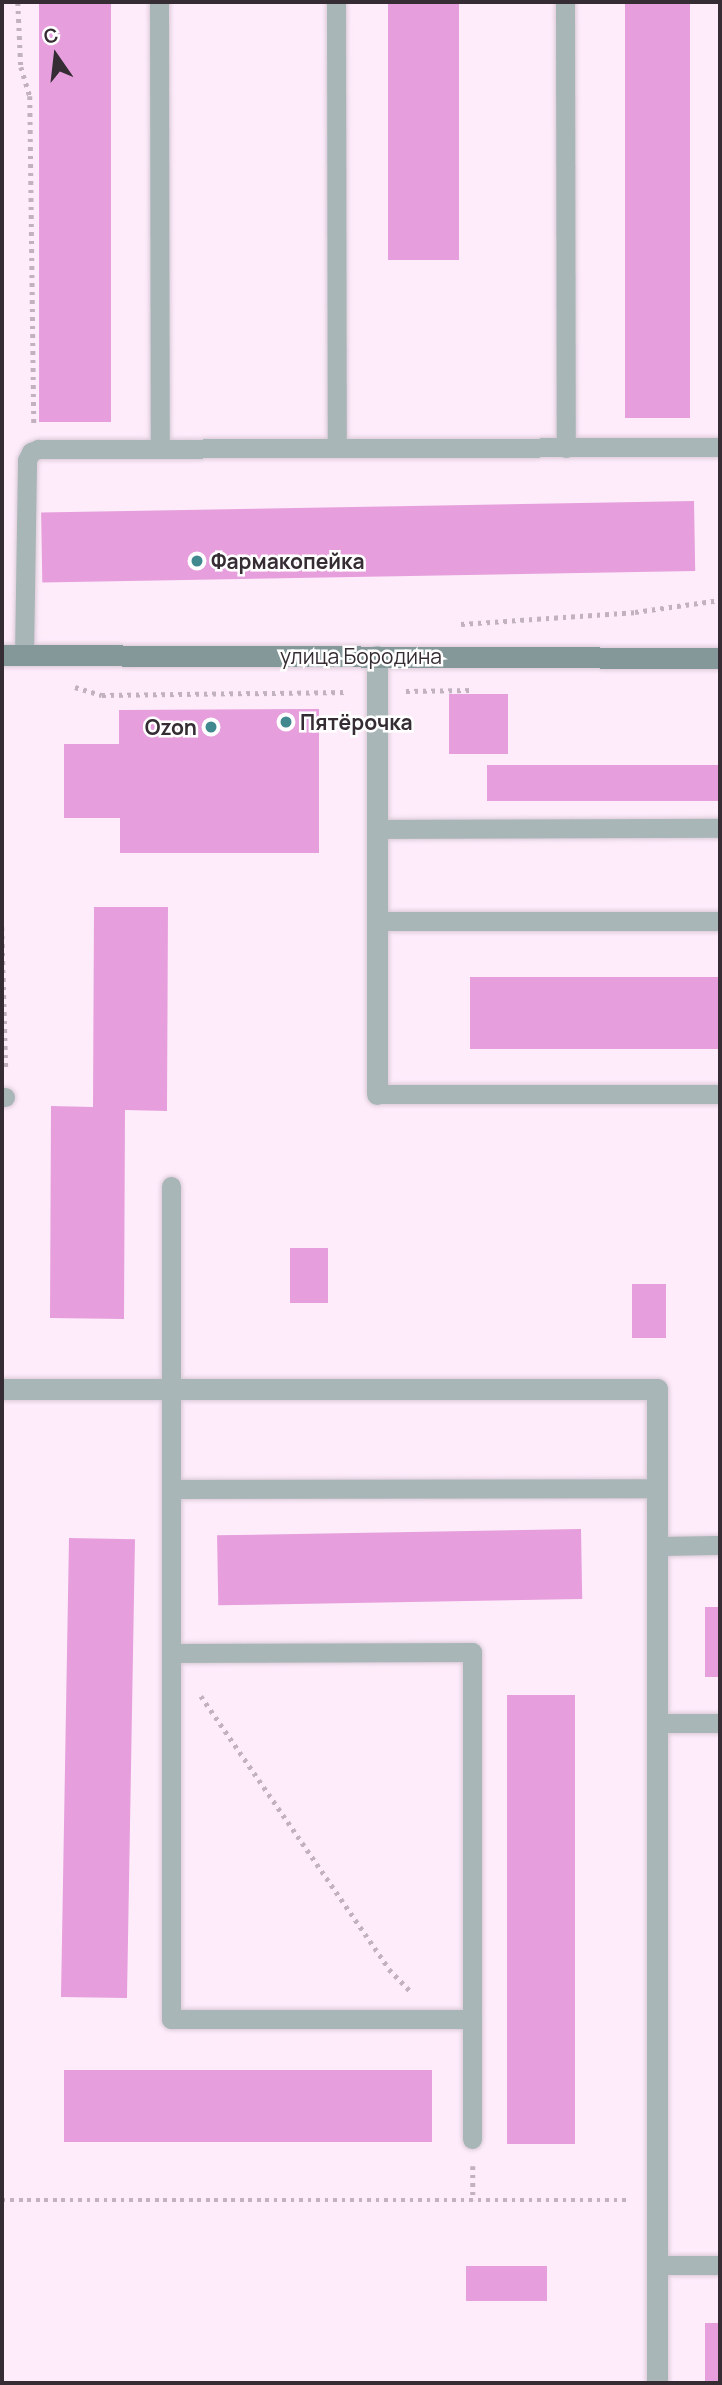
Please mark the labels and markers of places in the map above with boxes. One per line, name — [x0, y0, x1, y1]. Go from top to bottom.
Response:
place label: Фармакопейка — [211, 548, 364, 574]
marker: Фармакопейка — [189, 553, 205, 569]
place label: Пятёрочка — [300, 709, 413, 735]
place label: Ozon — [145, 714, 197, 740]
marker: Пятёрочка — [278, 714, 294, 730]
marker: Ozon — [203, 719, 219, 735]

